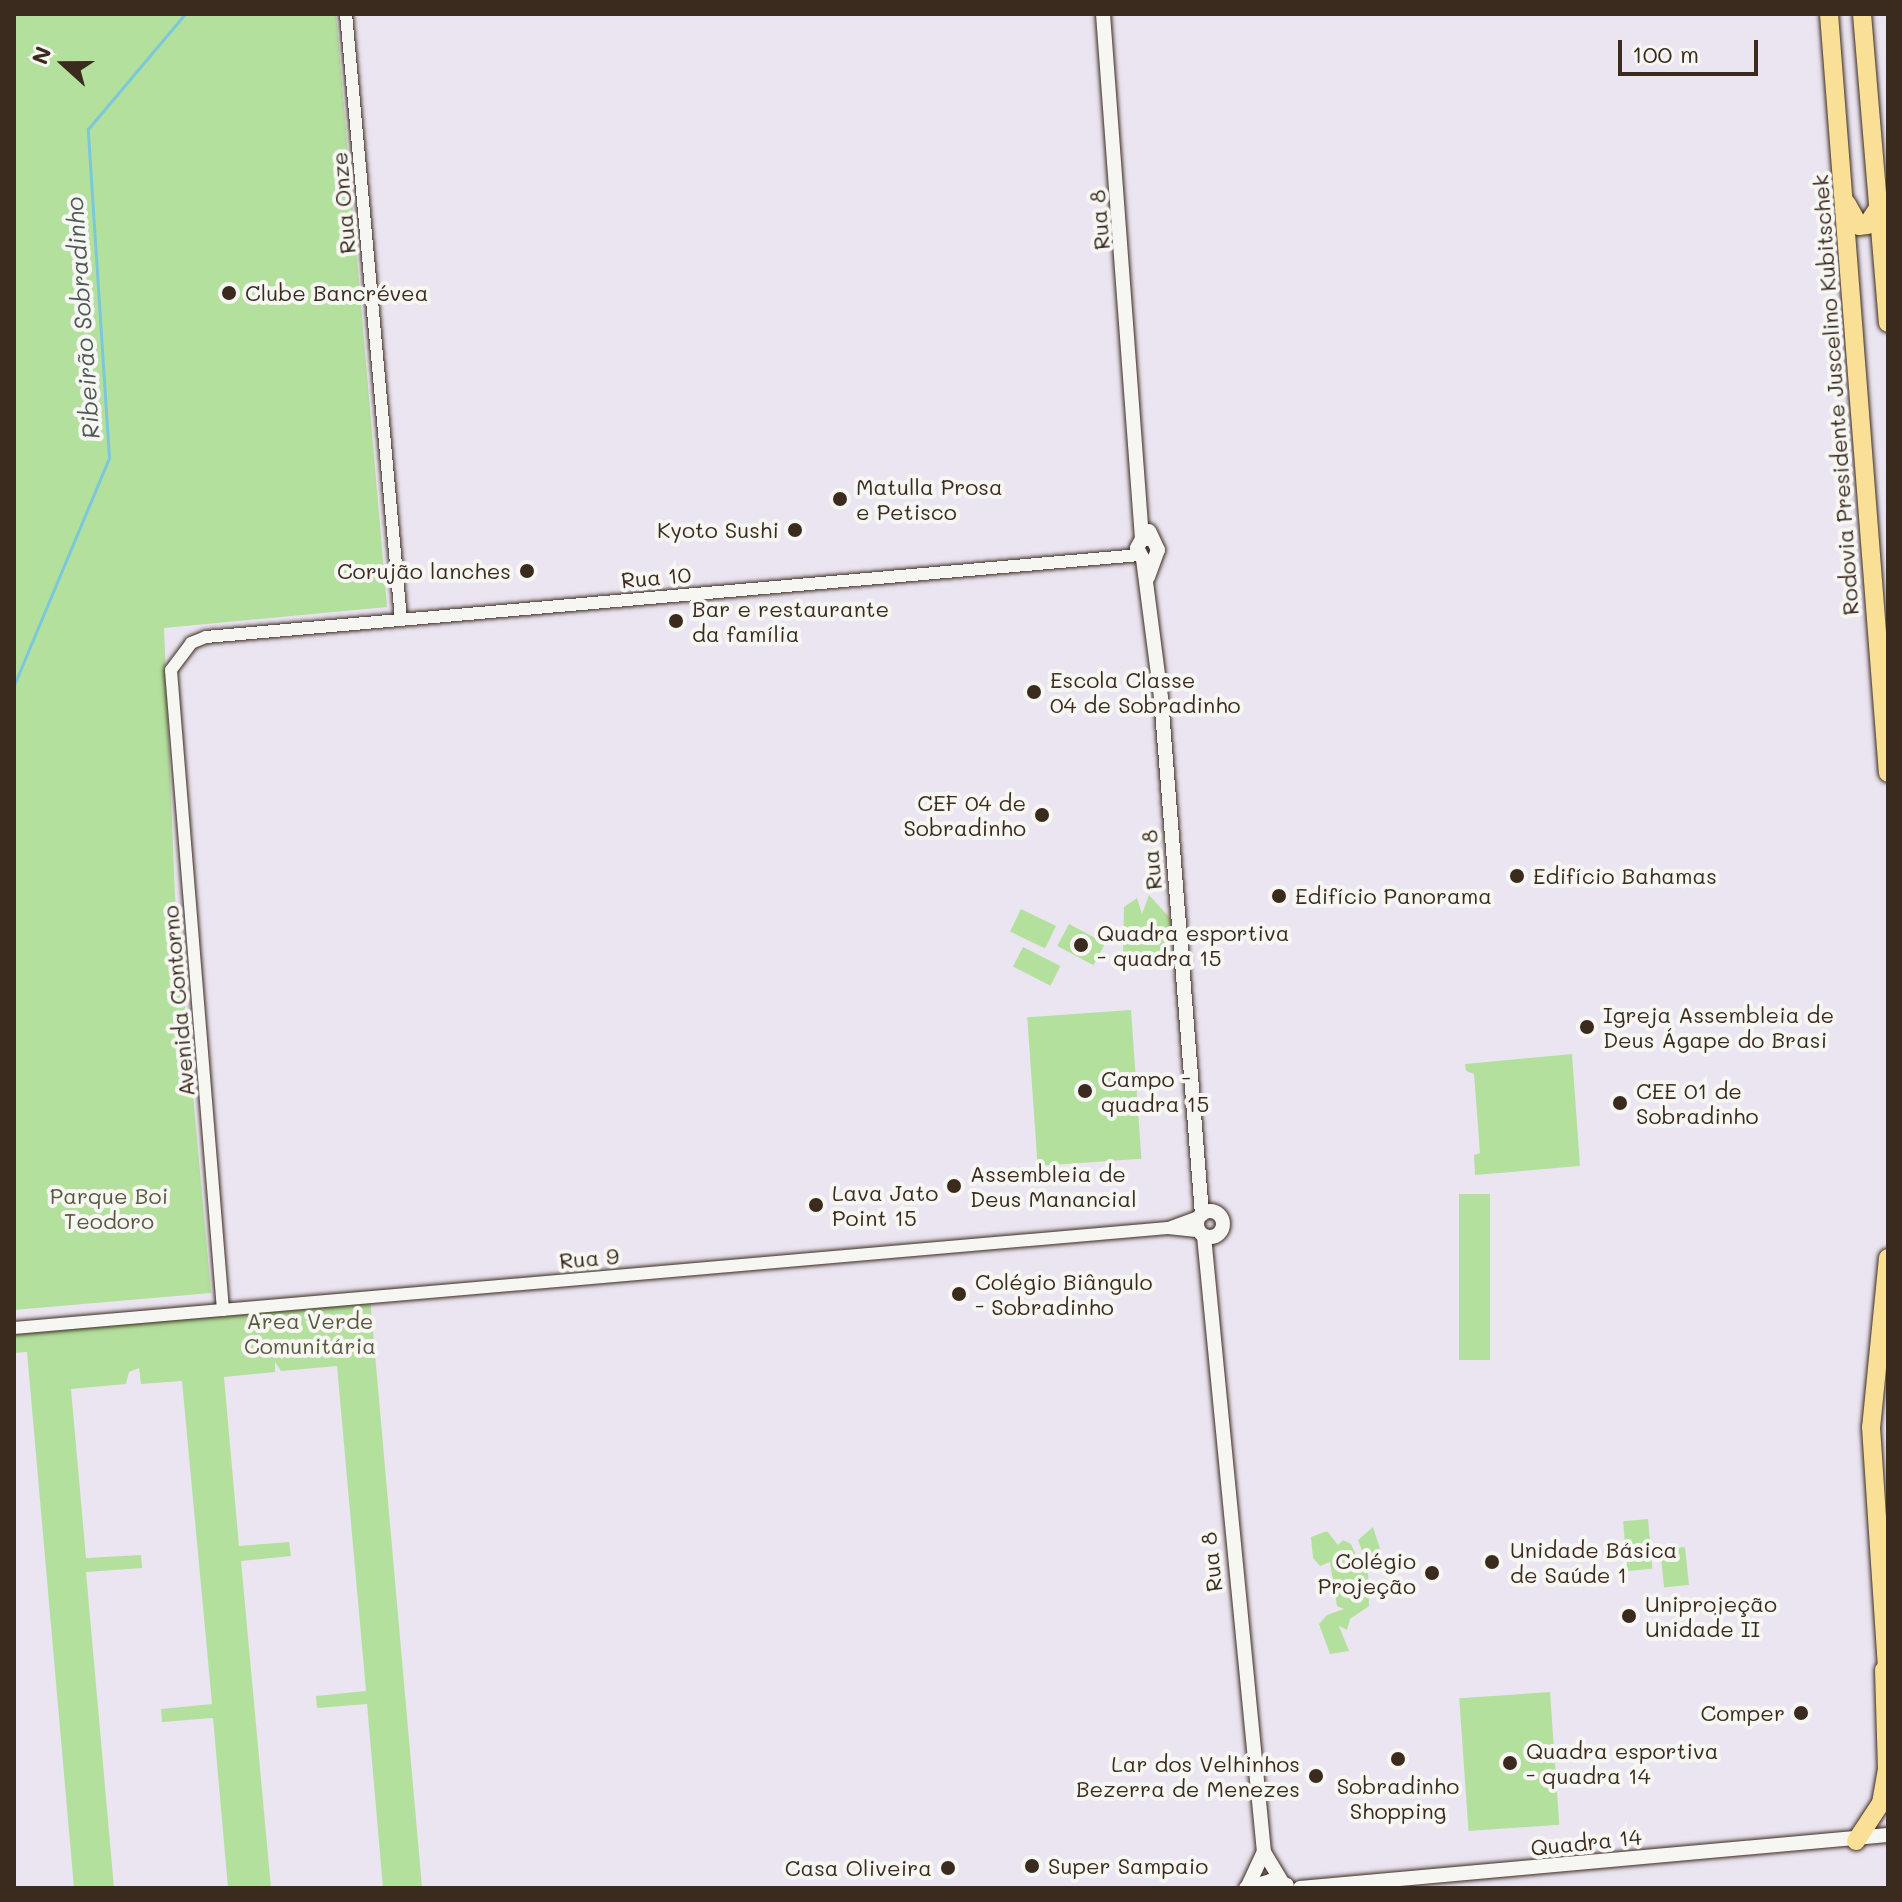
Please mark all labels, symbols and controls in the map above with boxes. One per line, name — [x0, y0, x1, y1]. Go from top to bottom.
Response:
north arrow — [24, 24, 104, 104]
scale bar — [1622, 24, 1762, 74]
text: 100 m — [1632, 38, 1699, 69]
text: N — [25, 42, 58, 68]
street label: Rua Onze — [325, 151, 361, 255]
street label: Rodovia Presidente Juscelino Kubitschek — [1806, 174, 1864, 616]
street label: Rua 8 — [1083, 189, 1115, 251]
water label: Ribeirão Sobradinho — [59, 196, 105, 440]
place label: Clube Bancrévea — [245, 280, 428, 306]
marker: Clube Bancrévea — [220, 284, 238, 302]
place label: Matulla Prosa e Petisco — [856, 473, 1003, 524]
marker: Matulla Prosa e Petisco — [831, 490, 849, 508]
place label: Kyoto Sushi — [657, 517, 779, 543]
marker: Kyoto Sushi — [786, 521, 804, 539]
place label: Corujão lanches — [337, 558, 511, 584]
street label: Rua 10 — [620, 561, 692, 593]
marker: Corujão lanches — [518, 562, 536, 580]
place label: Bar e restaurante da família — [692, 595, 889, 646]
marker: Bar e restaurante da família — [667, 612, 685, 630]
place label: Escola Classe 04 de Sobradinho — [1050, 666, 1241, 718]
marker: Escola Classe 04 de Sobradinho — [1025, 683, 1043, 701]
place label: CEF 04 de Sobradinho — [903, 789, 1026, 840]
marker: CEF 04 de Sobradinho — [1033, 806, 1051, 824]
street label: Rua 8 — [1135, 829, 1167, 891]
place label: Edifício Bahamas — [1533, 863, 1717, 889]
marker: Edifício Bahamas — [1508, 867, 1526, 885]
place label: Edifício Panorama — [1295, 883, 1492, 909]
marker: Edifício Panorama — [1270, 887, 1288, 905]
street label: Avenida Contorno — [156, 904, 200, 1098]
place label: Quadra esportiva - quadra 15 — [1097, 919, 1289, 970]
marker: Quadra esportiva - quadra 15 — [1072, 936, 1090, 954]
place label: Igreja Assembleia de Deus Ágape do Brasi — [1603, 1001, 1834, 1052]
marker: Igreja Assembleia de Deus Ágape do Brasi — [1578, 1018, 1596, 1036]
place label: Campo - quadra 15 — [1101, 1065, 1209, 1116]
place label: CEE 01 de Sobradinho — [1636, 1077, 1759, 1128]
marker: Campo - quadra 15 — [1076, 1082, 1094, 1100]
marker: CEE 01 de Sobradinho — [1611, 1094, 1629, 1112]
place label: Assembleia de Deus Manancial — [970, 1160, 1137, 1212]
marker: Assembleia de Deus Manancial — [945, 1177, 963, 1195]
place label: Lava Jato Point 15 — [832, 1179, 938, 1230]
park label: Parque Boi Teodoro — [50, 1182, 168, 1234]
marker: Lava Jato Point 15 — [807, 1196, 825, 1214]
street label: Rua 9 — [558, 1242, 620, 1274]
place label: Colégio Biângulo - Sobradinho — [975, 1268, 1153, 1320]
marker: Colégio Biângulo - Sobradinho — [950, 1285, 968, 1303]
park label: Area Verde Comunitária — [244, 1307, 376, 1358]
street label: Rua 8 — [1195, 1531, 1227, 1593]
place label: Unidade Básica de Saúde 1 — [1510, 1536, 1677, 1588]
place label: Colégio Projeção — [1318, 1547, 1416, 1598]
marker: Unidade Básica de Saúde 1 — [1481, 1551, 1503, 1573]
marker: Colégio Projeção — [1423, 1564, 1441, 1582]
place label: Uniprojeção Unidade II — [1645, 1590, 1777, 1642]
marker: Uniprojeção Unidade II — [1620, 1607, 1638, 1625]
place label: Comper — [1700, 1700, 1785, 1726]
marker: Comper — [1792, 1704, 1810, 1722]
place label: Quadra esportiva - quadra 14 — [1526, 1737, 1718, 1788]
place label: Lar dos Velhinhos Bezerra de Menezes — [1076, 1750, 1300, 1802]
marker: Sobradinho Shopping — [1389, 1750, 1407, 1768]
marker: Quadra esportiva - quadra 14 — [1501, 1754, 1519, 1772]
marker: Lar dos Velhinhos Bezerra de Menezes — [1307, 1767, 1325, 1785]
place label: Sobradinho Shopping — [1337, 1772, 1459, 1824]
street label: Quadra 14 — [1529, 1823, 1643, 1861]
place label: Super Sampaio — [1048, 1853, 1208, 1879]
place label: Casa Oliveira — [785, 1855, 932, 1881]
marker: Super Sampaio — [1023, 1857, 1041, 1875]
marker: Casa Oliveira — [939, 1859, 957, 1877]

